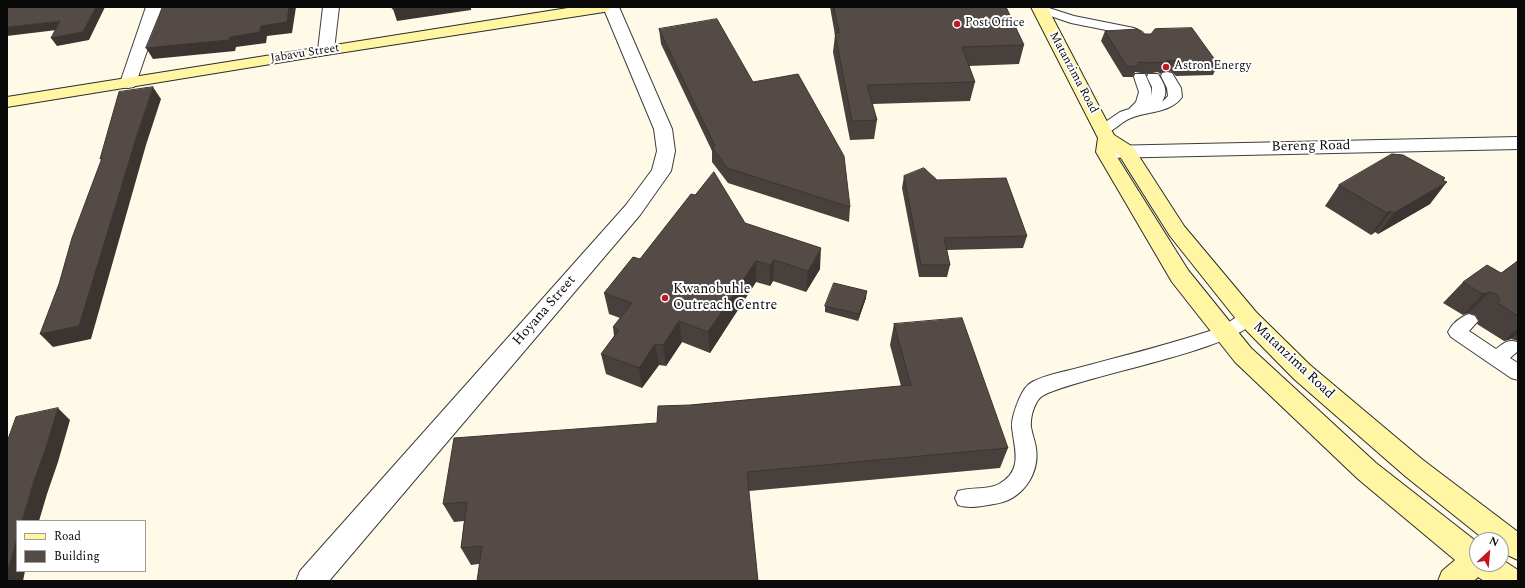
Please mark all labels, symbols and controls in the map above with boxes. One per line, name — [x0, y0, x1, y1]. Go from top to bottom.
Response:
place label: Post Office — [965, 17, 1025, 31]
marker: Post Office — [952, 19, 962, 29]
street label: Matanzima Road — [1045, 30, 1101, 116]
street label: Jabavu Street — [269, 41, 341, 67]
place label: Astron Energy — [1174, 60, 1251, 74]
marker: Astron Energy — [1161, 62, 1171, 72]
street label: Bereng Road — [1271, 138, 1351, 156]
street label: Hoyana Street — [510, 272, 580, 350]
place label: Kwanobuhle Outreach Centre — [673, 282, 777, 314]
marker: Kwanobuhle Outreach Centre — [660, 293, 670, 303]
street label: Matanzima Road — [1249, 319, 1337, 403]
legend — [16, 520, 146, 572]
text: Road — [54, 527, 81, 546]
north arrow — [1469, 532, 1509, 572]
text: N — [1486, 532, 1502, 551]
text: Building — [54, 547, 100, 566]

